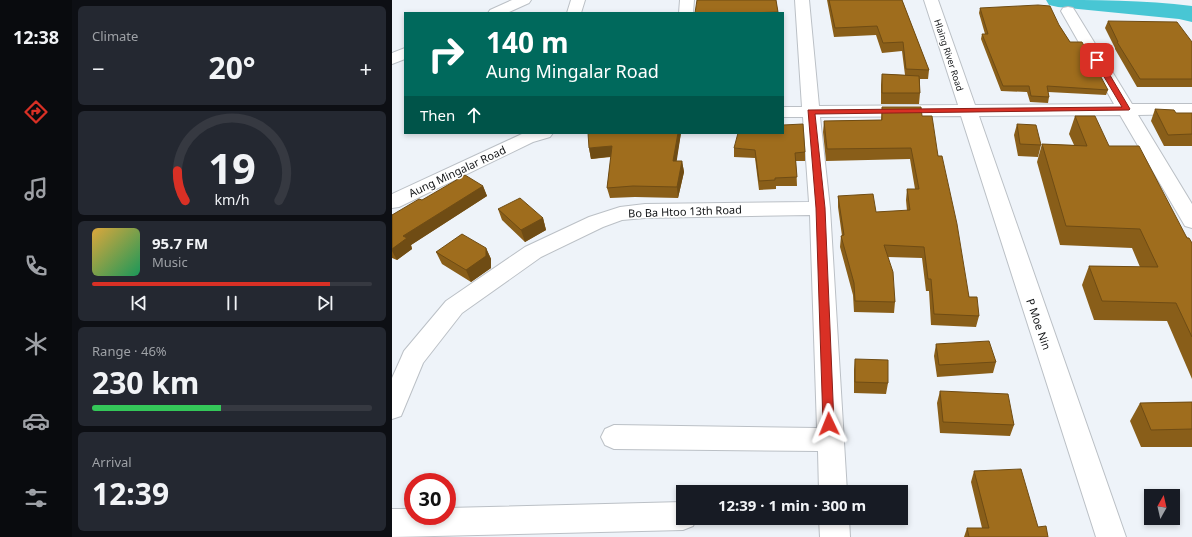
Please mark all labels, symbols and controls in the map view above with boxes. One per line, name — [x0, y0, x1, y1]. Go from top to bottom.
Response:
street label: Hlaing River Road — [931, 17, 967, 93]
text: 140 m — [486, 23, 569, 61]
text: 12:38 — [13, 25, 59, 49]
text: Climate — [92, 27, 138, 45]
icon: right — [420, 28, 472, 80]
pin — [1080, 43, 1114, 77]
text: 20° — [208, 47, 256, 88]
icon: arrive — [1086, 49, 1108, 71]
text: − — [92, 53, 105, 83]
text: + — [359, 53, 372, 83]
text: Aung Mingalar Road — [486, 59, 659, 83]
icon: directions — [22, 98, 50, 126]
icon: ahead — [463, 104, 485, 126]
text: Then — [420, 105, 455, 125]
text: 19 — [208, 140, 256, 196]
street label: Aung Mingalar Road — [406, 142, 508, 200]
icon: music — [22, 175, 50, 203]
text: km/h — [214, 190, 250, 209]
street label: Bo Ba Htoo 13th Road — [628, 202, 742, 220]
text: 95.7 FM — [152, 233, 208, 253]
icon: phone — [22, 252, 50, 280]
text: Music — [152, 253, 188, 271]
icon: previous — [128, 292, 150, 314]
icon: pause — [221, 292, 243, 314]
icon: next — [314, 292, 336, 314]
street label: P Moe Nin — [1023, 296, 1055, 352]
icon: climate — [22, 330, 50, 358]
text: Range · 46% — [92, 342, 167, 360]
text: 230 km — [92, 362, 199, 403]
position arrow — [808, 403, 850, 445]
icon: car — [22, 407, 50, 435]
text: Arrival — [92, 453, 132, 471]
text: 12:39 — [92, 473, 169, 514]
speed limit sign: 30 — [404, 473, 456, 525]
icon: filters — [22, 484, 50, 512]
north arrow — [1144, 489, 1180, 525]
map controls — [1144, 489, 1180, 525]
text: 12:39 · 1 min · 300 m — [718, 495, 866, 515]

